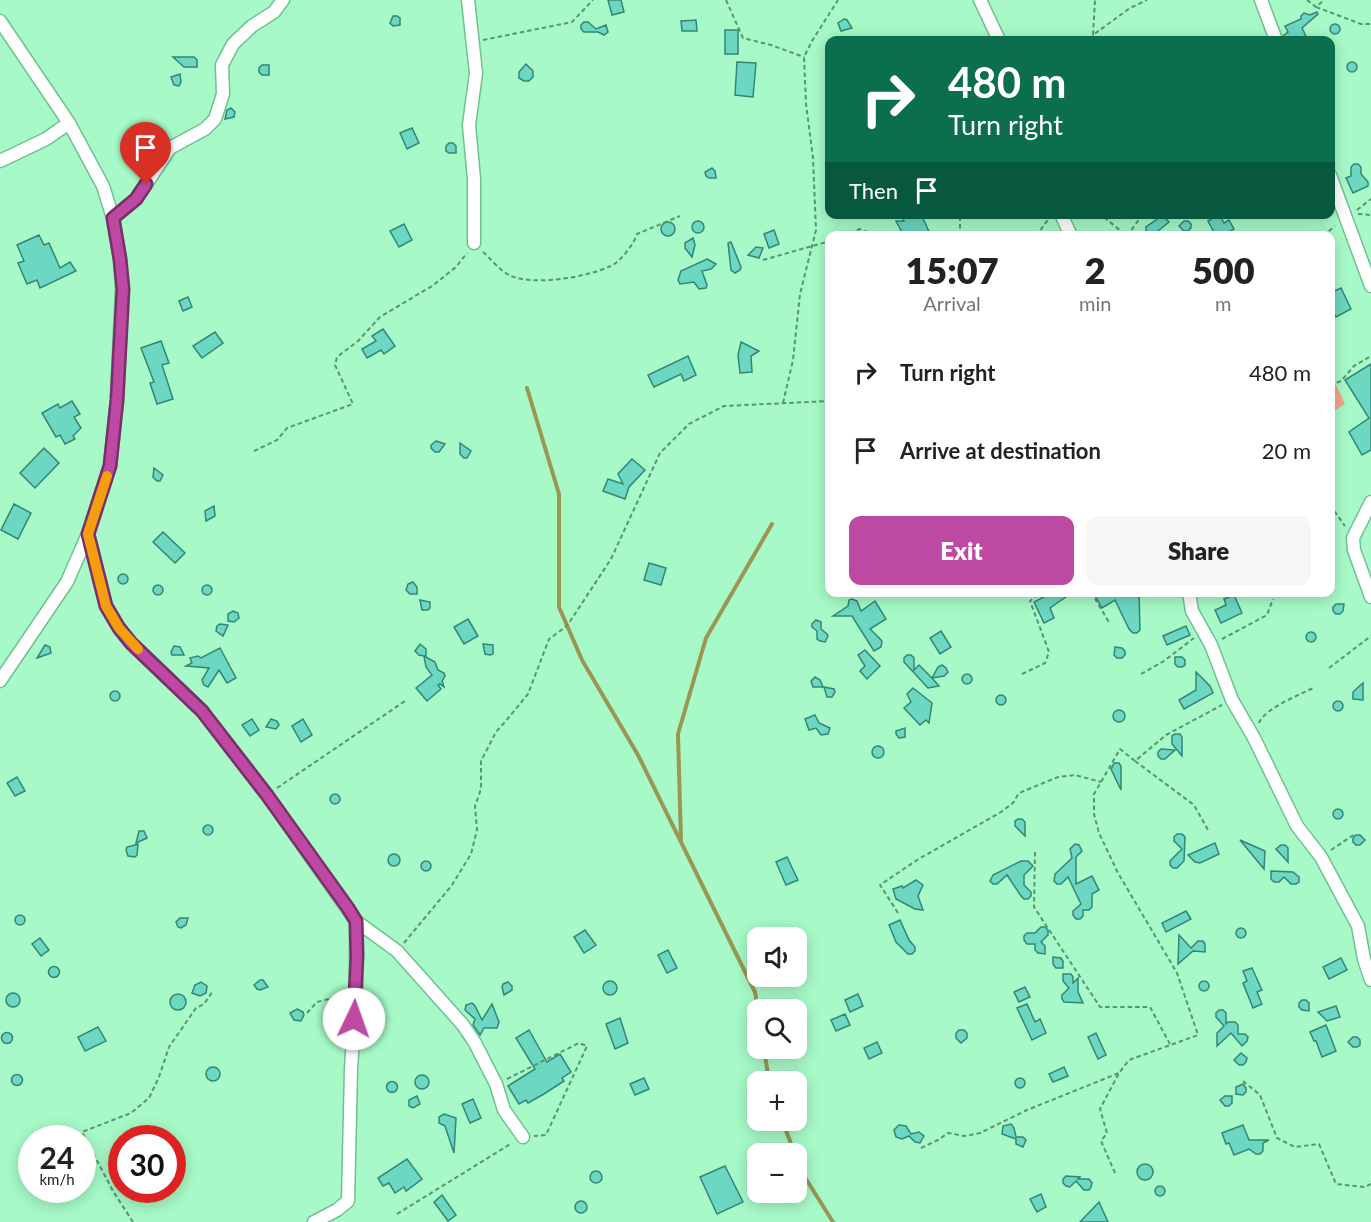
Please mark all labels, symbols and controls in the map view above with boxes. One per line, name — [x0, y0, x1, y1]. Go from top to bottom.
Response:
text: 480 m — [948, 57, 1066, 107]
icon: right — [849, 60, 927, 138]
text: Turn right — [948, 108, 1063, 141]
pin — [120, 122, 171, 184]
icon: arrive — [129, 131, 162, 164]
icon: arrive — [910, 174, 943, 207]
text: Then — [849, 177, 898, 204]
text: 15:07 — [905, 248, 999, 292]
text: 2 — [1085, 248, 1106, 292]
text: 500 — [1192, 248, 1255, 292]
text: Arrival — [923, 291, 981, 315]
text: min — [1079, 291, 1111, 315]
text: m — [1215, 291, 1231, 315]
icon: right — [849, 356, 882, 389]
text: Turn right — [900, 359, 995, 386]
text: 480 m — [1249, 359, 1311, 386]
icon: arrive — [849, 434, 882, 467]
text: Arrive at destination — [900, 437, 1101, 464]
text: 20 m — [1262, 437, 1311, 464]
button: Exit — [849, 516, 1074, 585]
button: Share — [1086, 516, 1311, 585]
map controls — [747, 927, 807, 1203]
button: sound — [747, 927, 807, 987]
position arrow — [322, 987, 386, 1051]
button: search — [747, 999, 807, 1059]
button: + — [747, 1071, 807, 1131]
speed limit sign: 30 — [108, 1125, 186, 1203]
text: 24 — [40, 1139, 74, 1175]
button: − — [747, 1143, 807, 1203]
text: km/h — [39, 1170, 75, 1188]

